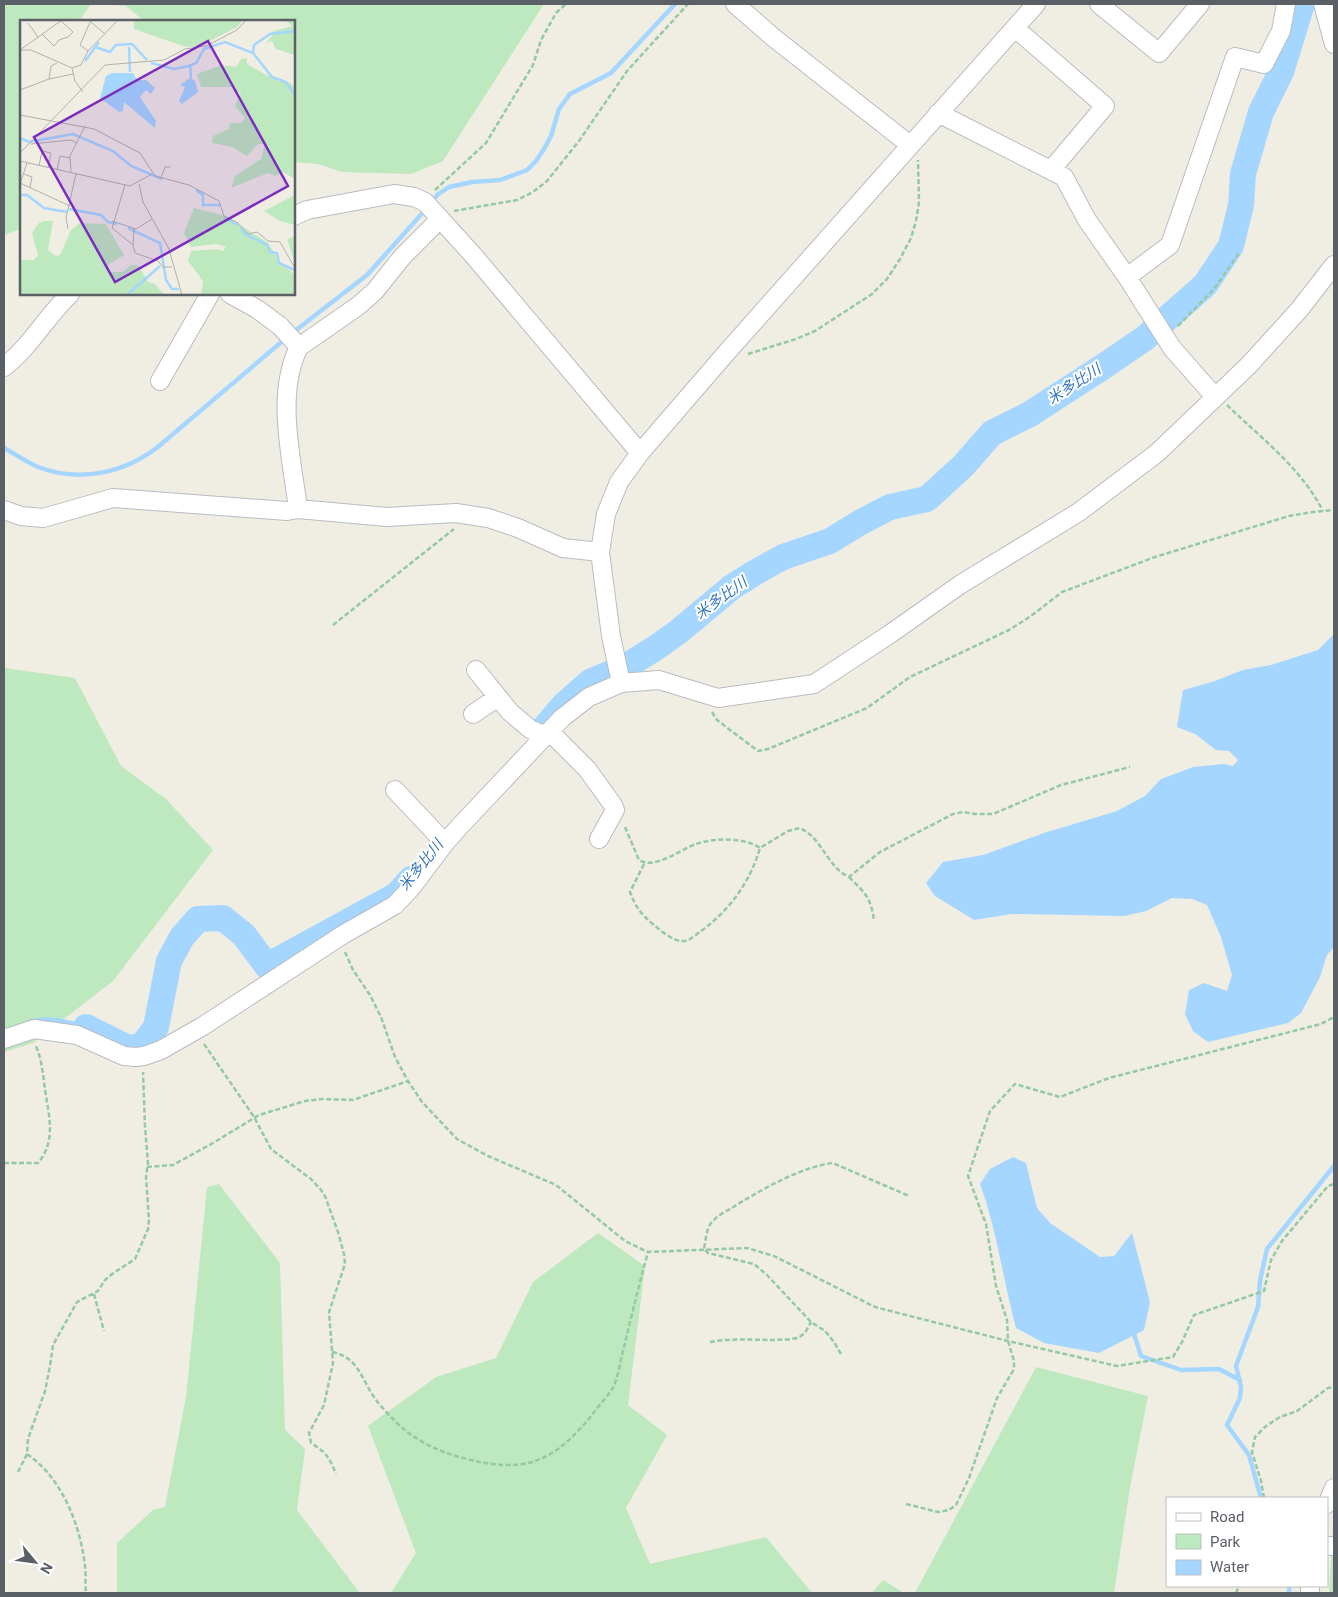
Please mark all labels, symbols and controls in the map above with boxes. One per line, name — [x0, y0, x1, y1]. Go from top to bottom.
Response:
inset map — [20, 20, 295, 295]
water label: 米多比川 — [1044, 359, 1106, 408]
water label: 米多比川 — [691, 572, 752, 623]
water label: 米多比川 — [395, 834, 448, 894]
legend — [1166, 1497, 1328, 1587]
text: Road — [1210, 1508, 1244, 1526]
text: Park — [1210, 1533, 1241, 1551]
north arrow — [10, 1537, 60, 1587]
text: Water — [1210, 1558, 1249, 1576]
text: N — [37, 1560, 56, 1577]

